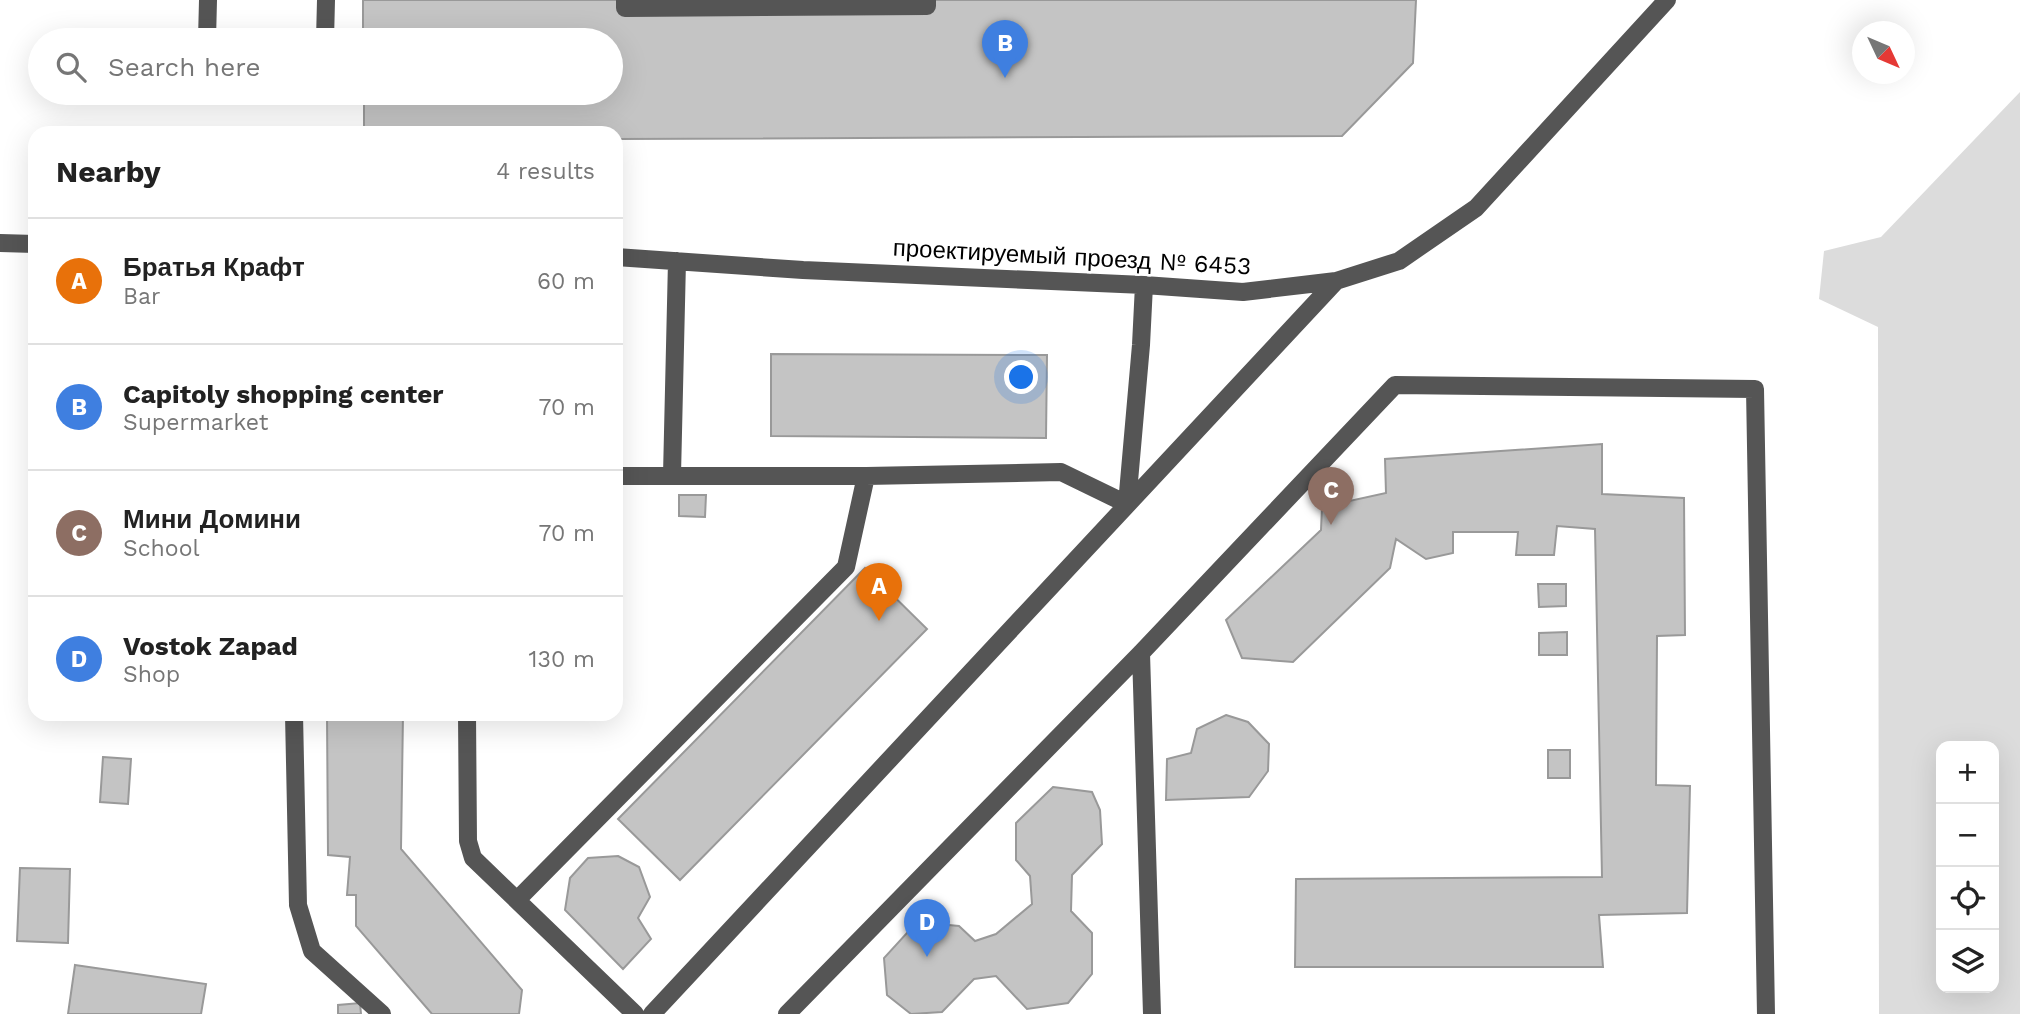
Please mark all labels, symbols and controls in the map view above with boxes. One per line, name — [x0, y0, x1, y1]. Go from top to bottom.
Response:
pin: B — [982, 20, 1028, 78]
north arrow — [1852, 21, 1915, 84]
search box — [28, 28, 623, 105]
icon: search — [52, 48, 90, 86]
text: Search here — [108, 52, 260, 82]
text: Nearby — [56, 154, 161, 189]
text: 4 results — [496, 158, 595, 185]
street label: проектируемый проезд № 6453 — [892, 234, 1252, 280]
text: Братья Крафт — [123, 252, 305, 282]
text: A — [71, 268, 87, 295]
text: 60 m — [537, 268, 595, 295]
text: Bar — [123, 283, 160, 310]
your location — [1004, 360, 1038, 394]
text: Capitoly shopping center — [123, 379, 443, 409]
text: B — [71, 394, 87, 421]
text: 70 m — [538, 394, 595, 421]
text: Supermarket — [123, 409, 268, 436]
pin: C — [1308, 467, 1354, 525]
text: Мини Домини — [123, 504, 301, 534]
text: C — [71, 520, 87, 547]
text: 70 m — [538, 520, 595, 547]
text: School — [123, 535, 200, 562]
pin: A — [856, 563, 902, 621]
text: Vostok Zapad — [123, 631, 298, 661]
text: D — [71, 646, 87, 673]
text: 130 m — [529, 646, 595, 673]
text: Shop — [123, 661, 180, 688]
map controls — [1936, 741, 1999, 993]
button: + — [1936, 741, 1999, 804]
button: − — [1936, 804, 1999, 867]
button: locate — [1936, 867, 1999, 930]
pin: D — [904, 899, 950, 957]
button: layers — [1936, 930, 1999, 993]

